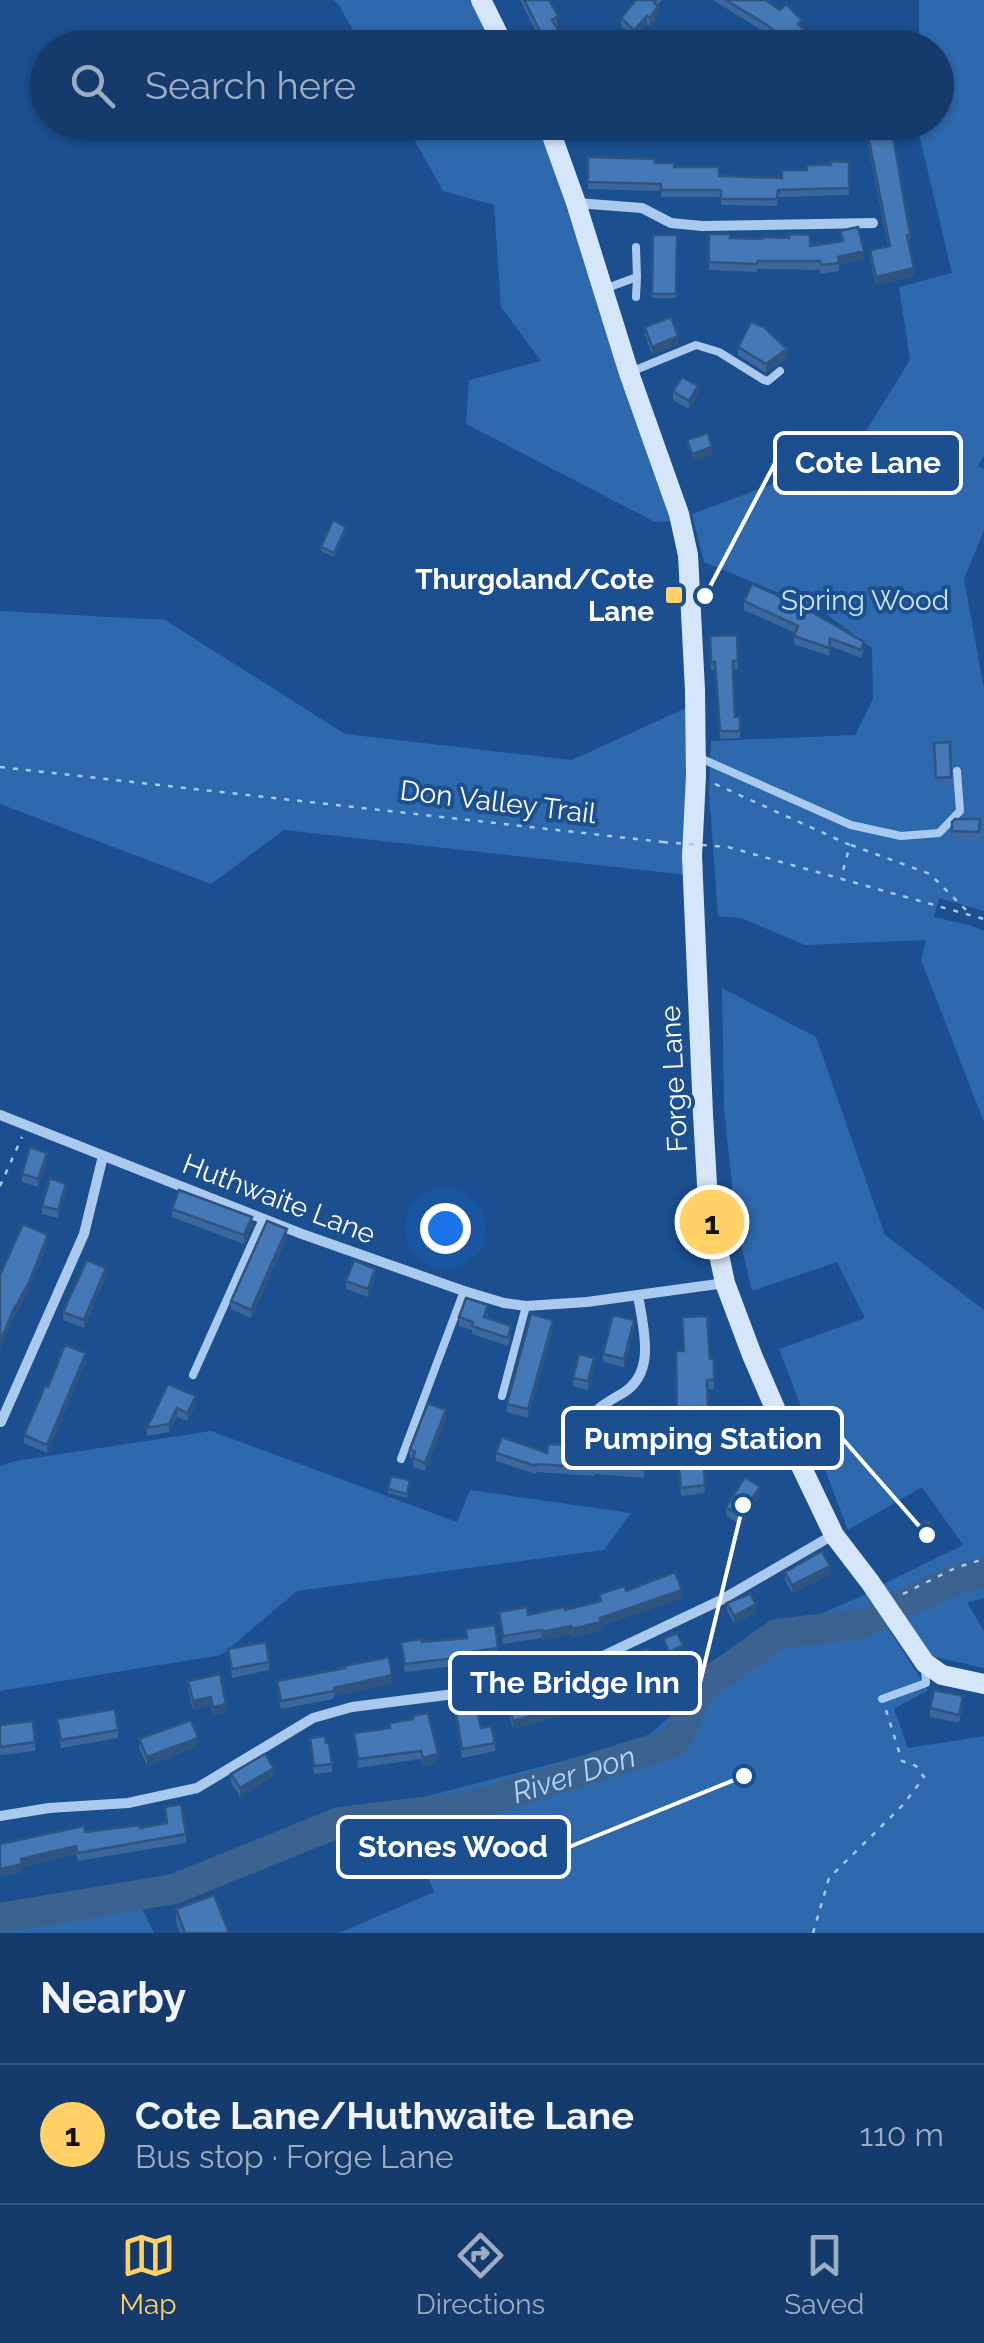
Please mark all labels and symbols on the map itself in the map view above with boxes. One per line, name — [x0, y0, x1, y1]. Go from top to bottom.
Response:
callout: Cote Lane — [775, 433, 961, 493]
text: Cote Lane — [795, 445, 941, 480]
place label: Thurgoland/Cote Lane — [415, 563, 654, 628]
marker: Thurgoland/Cote Lane — [663, 584, 685, 606]
park label: Spring Wood — [781, 584, 949, 617]
street label: Don Valley Trail — [398, 774, 598, 830]
street label: Forge Lane — [654, 1005, 694, 1153]
street label: Huthwaite Lane — [178, 1147, 380, 1251]
pin: 1 — [680, 1184, 744, 1260]
your location — [420, 1203, 471, 1254]
callout: Pumping Station — [563, 1408, 842, 1468]
text: Pumping Station — [584, 1421, 822, 1456]
callout: The Bridge Inn — [450, 1653, 700, 1713]
text: The Bridge Inn — [470, 1665, 680, 1700]
water label: River Don — [508, 1738, 640, 1810]
callout: Stones Wood — [338, 1817, 569, 1877]
text: Stones Wood — [358, 1829, 548, 1864]

